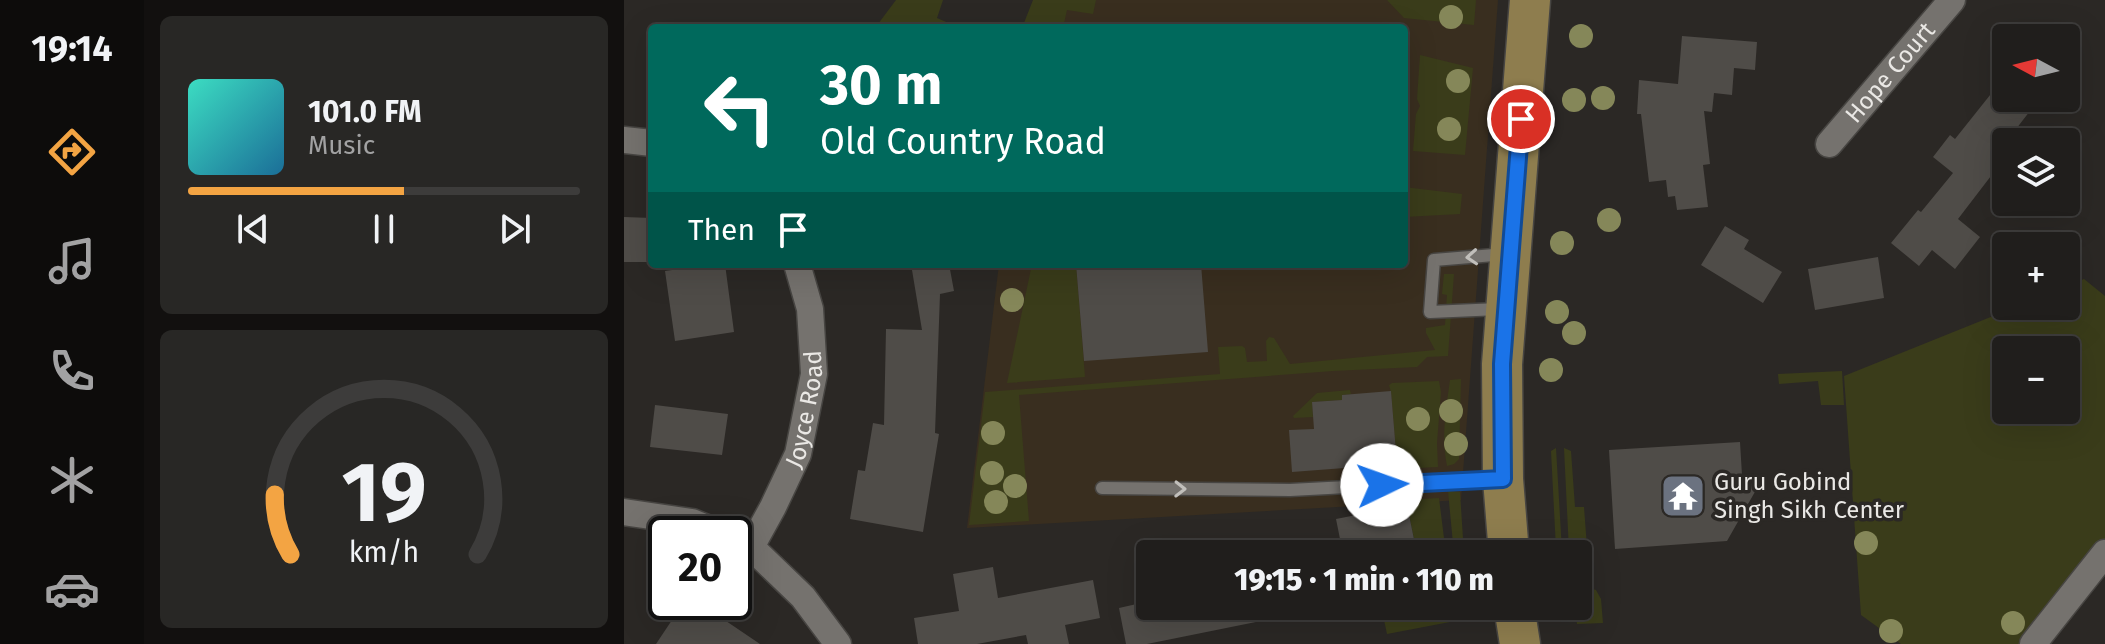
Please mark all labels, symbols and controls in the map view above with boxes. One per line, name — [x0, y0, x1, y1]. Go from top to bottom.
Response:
street label: Hope Court — [1839, 16, 1941, 128]
north arrow — [1992, 24, 2080, 112]
map controls — [1992, 24, 2080, 424]
text: 19:14 — [31, 27, 113, 71]
text: 30 m — [820, 52, 942, 119]
icon: left — [688, 56, 792, 160]
pin — [1487, 85, 1555, 153]
text: 101.0 FM — [308, 94, 422, 130]
icon: arrive — [1499, 97, 1543, 141]
text: Old Country Road — [820, 120, 1106, 164]
icon: directions — [44, 124, 100, 180]
button: layers — [1992, 128, 2080, 216]
text: Music — [308, 130, 375, 161]
icon: previous — [231, 207, 275, 251]
icon: pause — [362, 207, 406, 251]
icon: next — [493, 207, 537, 251]
icon: arrive — [771, 208, 815, 252]
text: Then — [688, 212, 755, 248]
button: + — [1992, 232, 2080, 320]
icon: music — [44, 233, 100, 289]
one-way arrow — [1465, 248, 1478, 265]
button: − — [1992, 336, 2080, 424]
icon: phone — [44, 343, 100, 399]
street label: Joyce Road — [780, 350, 828, 472]
text: 19 — [341, 443, 427, 543]
position arrow — [1340, 443, 1424, 527]
icon: climate — [44, 452, 100, 508]
place label: Guru Gobind Singh Sikh Center — [1714, 468, 1905, 524]
temple icon: Guru Gobind Singh Sikh Center — [1659, 472, 1707, 520]
one-way arrow — [1174, 480, 1187, 498]
speed limit sign: 20 — [648, 516, 752, 620]
text: km/h — [349, 535, 419, 570]
icon: car — [44, 561, 100, 617]
text: 19:15 · 1 min · 110 m — [1234, 562, 1494, 598]

